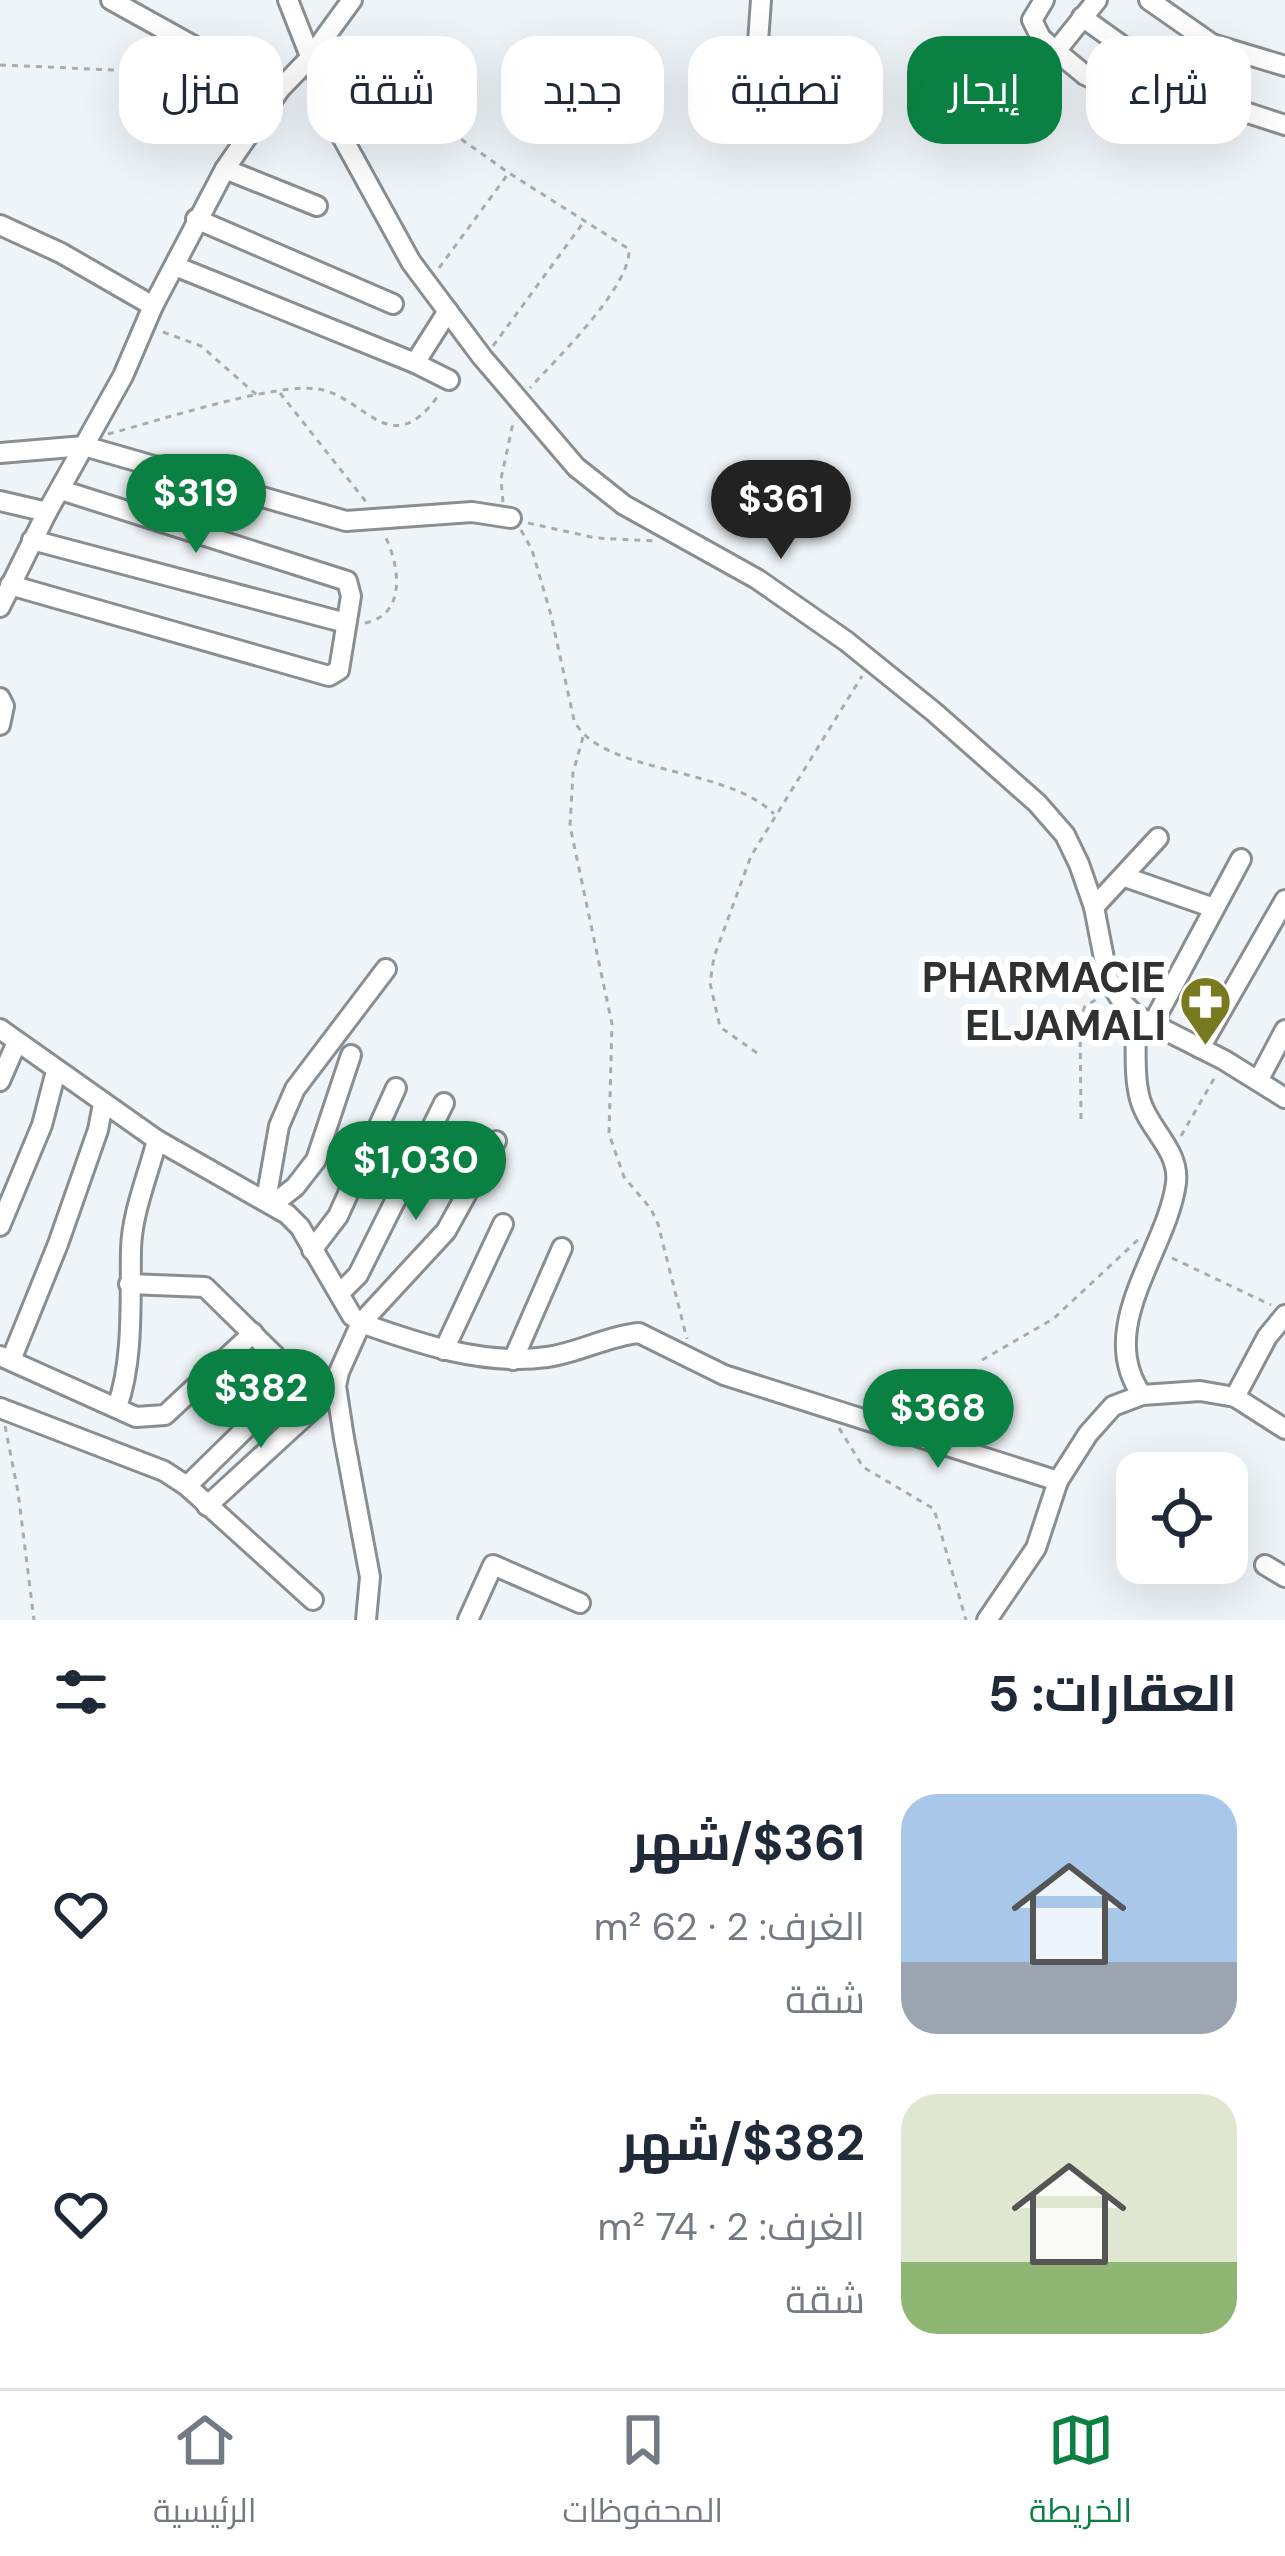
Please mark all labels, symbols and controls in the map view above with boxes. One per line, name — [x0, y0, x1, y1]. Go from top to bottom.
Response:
chip: منزل — [119, 36, 283, 144]
chip: شقة — [307, 36, 477, 144]
chip: جديد — [501, 36, 664, 144]
chip: تصفية — [688, 36, 883, 144]
chip: إيجار — [907, 36, 1062, 144]
chip: شراء — [1086, 36, 1251, 144]
pin: $319 — [125, 454, 267, 556]
pin: $361 — [710, 460, 852, 562]
text: $319 — [153, 467, 239, 518]
text: $361 — [738, 473, 824, 524]
place label: PHARMACIE ELJAMALI — [922, 950, 1166, 1053]
pharmacy icon: PHARMACIE ELJAMALI — [1177, 973, 1233, 1047]
pin: $1,030 — [318, 1121, 514, 1223]
text: $1,030 — [353, 1134, 479, 1185]
pin: $382 — [190, 1349, 332, 1451]
text: $382 — [214, 1362, 308, 1413]
pin: $368 — [867, 1369, 1009, 1471]
text: $368 — [890, 1382, 986, 1433]
map controls — [1116, 1452, 1248, 1584]
button: locate — [1116, 1452, 1248, 1584]
icon: filters — [48, 1659, 114, 1725]
text: العقارات: 5 — [988, 1660, 1237, 1727]
text: $361/شهر — [631, 1809, 865, 1876]
icon: home — [997, 1842, 1141, 1986]
icon: heart — [48, 1881, 114, 1947]
text: الغرف: 2 · 62 m² — [594, 1901, 865, 1952]
text: شقة — [785, 1974, 865, 2025]
text: $382/شهر — [621, 2109, 865, 2176]
icon: home — [997, 2142, 1141, 2286]
icon: heart — [48, 2181, 114, 2247]
text: الغرف: 2 · 74 m² — [598, 2201, 865, 2252]
text: شقة — [785, 2274, 865, 2325]
tab: الرئيسية — [153, 2407, 257, 2541]
tab: المحفوظات — [562, 2407, 723, 2541]
tab: الخريطة — [1029, 2407, 1132, 2541]

